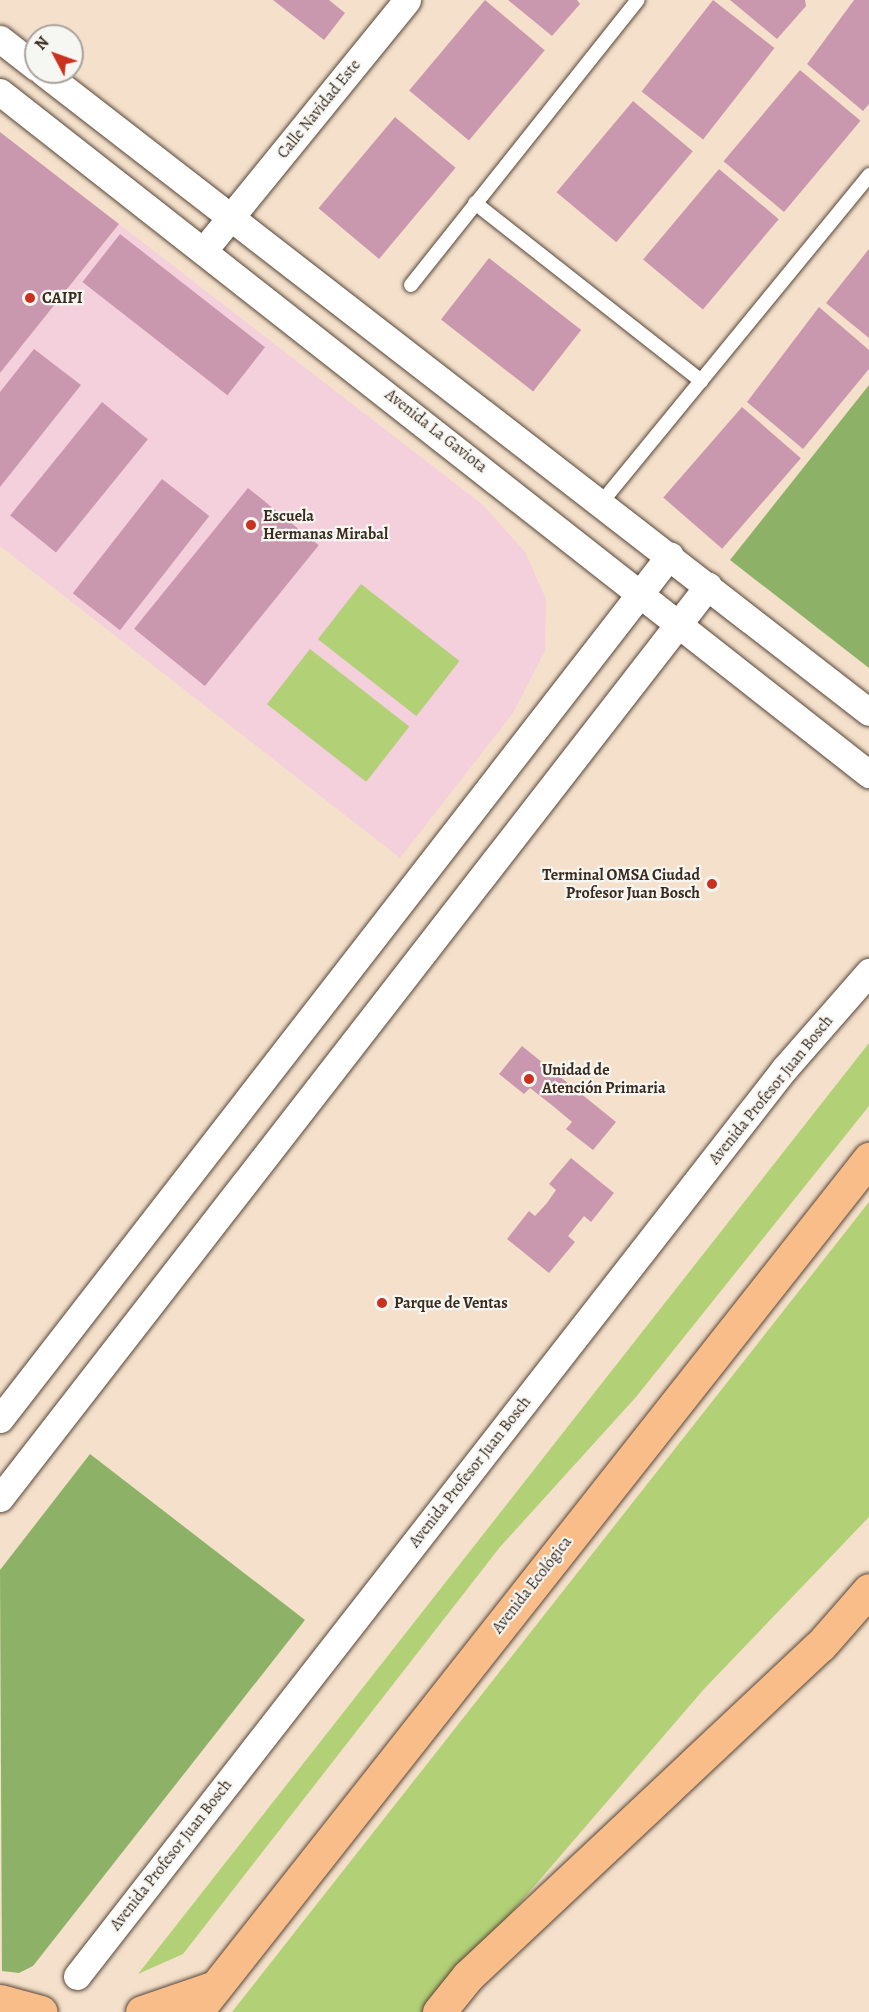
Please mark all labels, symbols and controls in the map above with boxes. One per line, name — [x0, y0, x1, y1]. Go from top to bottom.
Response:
north arrow — [24, 24, 84, 84]
text: N — [30, 32, 54, 55]
street label: Calle Navidad Este — [273, 56, 365, 162]
place label: CAIPI — [42, 288, 83, 308]
marker: CAIPI — [23, 291, 37, 305]
street label: Avenida La Gaviota — [381, 385, 491, 477]
place label: Escuela Hermanas Mirabal — [263, 506, 388, 544]
marker: Escuela Hermanas Mirabal — [244, 518, 258, 532]
place label: Terminal OMSA Ciudad Profesor Juan Bosch — [542, 865, 700, 903]
marker: Terminal OMSA Ciudad Profesor Juan Bosch — [705, 877, 719, 891]
street label: Avenida Profesor Juan Bosch — [705, 1012, 837, 1168]
place label: Unidad de Atención Primaria — [542, 1060, 666, 1098]
marker: Unidad de Atención Primaria — [520, 1070, 538, 1088]
place label: Parque de Ventas — [394, 1293, 508, 1313]
marker: Parque de Ventas — [375, 1296, 389, 1310]
street label: Avenida Profesor Juan Bosch — [405, 1393, 535, 1551]
street label: Avenida Ecológica — [488, 1533, 576, 1637]
street label: Avenida Profesor Juan Bosch — [106, 1776, 236, 1934]

